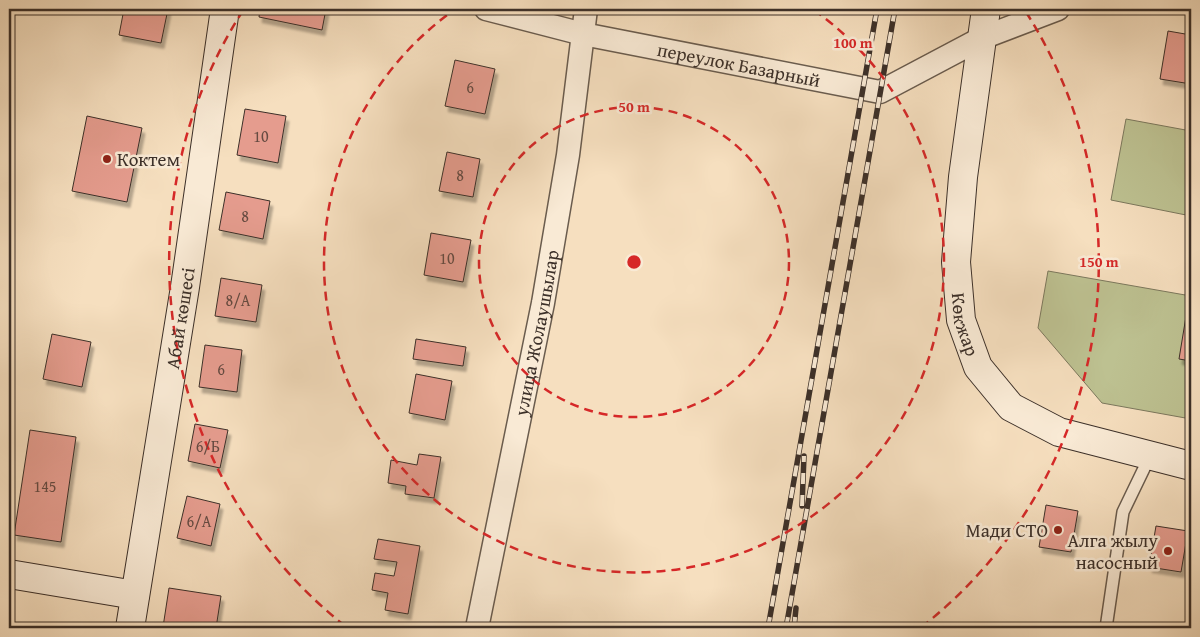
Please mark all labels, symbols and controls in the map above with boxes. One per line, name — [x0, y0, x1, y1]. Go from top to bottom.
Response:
text: 100 m — [833, 32, 873, 53]
street label: переулок Базарный — [655, 35, 823, 94]
house number: 6 — [466, 75, 474, 99]
text: 50 m — [618, 96, 650, 117]
house number: 10 — [253, 124, 269, 148]
place label: Коктем — [117, 145, 180, 173]
marker: Коктем — [101, 153, 113, 165]
house number: 8 — [456, 163, 464, 187]
house number: 8 — [241, 204, 249, 228]
house number: 10 — [439, 246, 455, 270]
street label: улица Жолаушылар — [506, 248, 566, 419]
text: 150 m — [1079, 251, 1119, 272]
centre of rings — [625, 253, 643, 271]
street label: Абай көшесі — [158, 265, 202, 371]
house number: 8/А — [226, 288, 251, 312]
street label: Көкжар — [945, 292, 987, 360]
house number: 6 — [217, 357, 225, 381]
house number: 6/Б — [196, 434, 220, 458]
house number: 145 — [33, 474, 57, 498]
house number: 6/А — [187, 509, 212, 533]
place label: Мади СТО — [966, 516, 1048, 544]
marker: Мади СТО — [1052, 524, 1064, 536]
place label: Алга жылу насосный — [1067, 526, 1158, 576]
marker: Алга жылу насосный — [1162, 545, 1174, 557]

